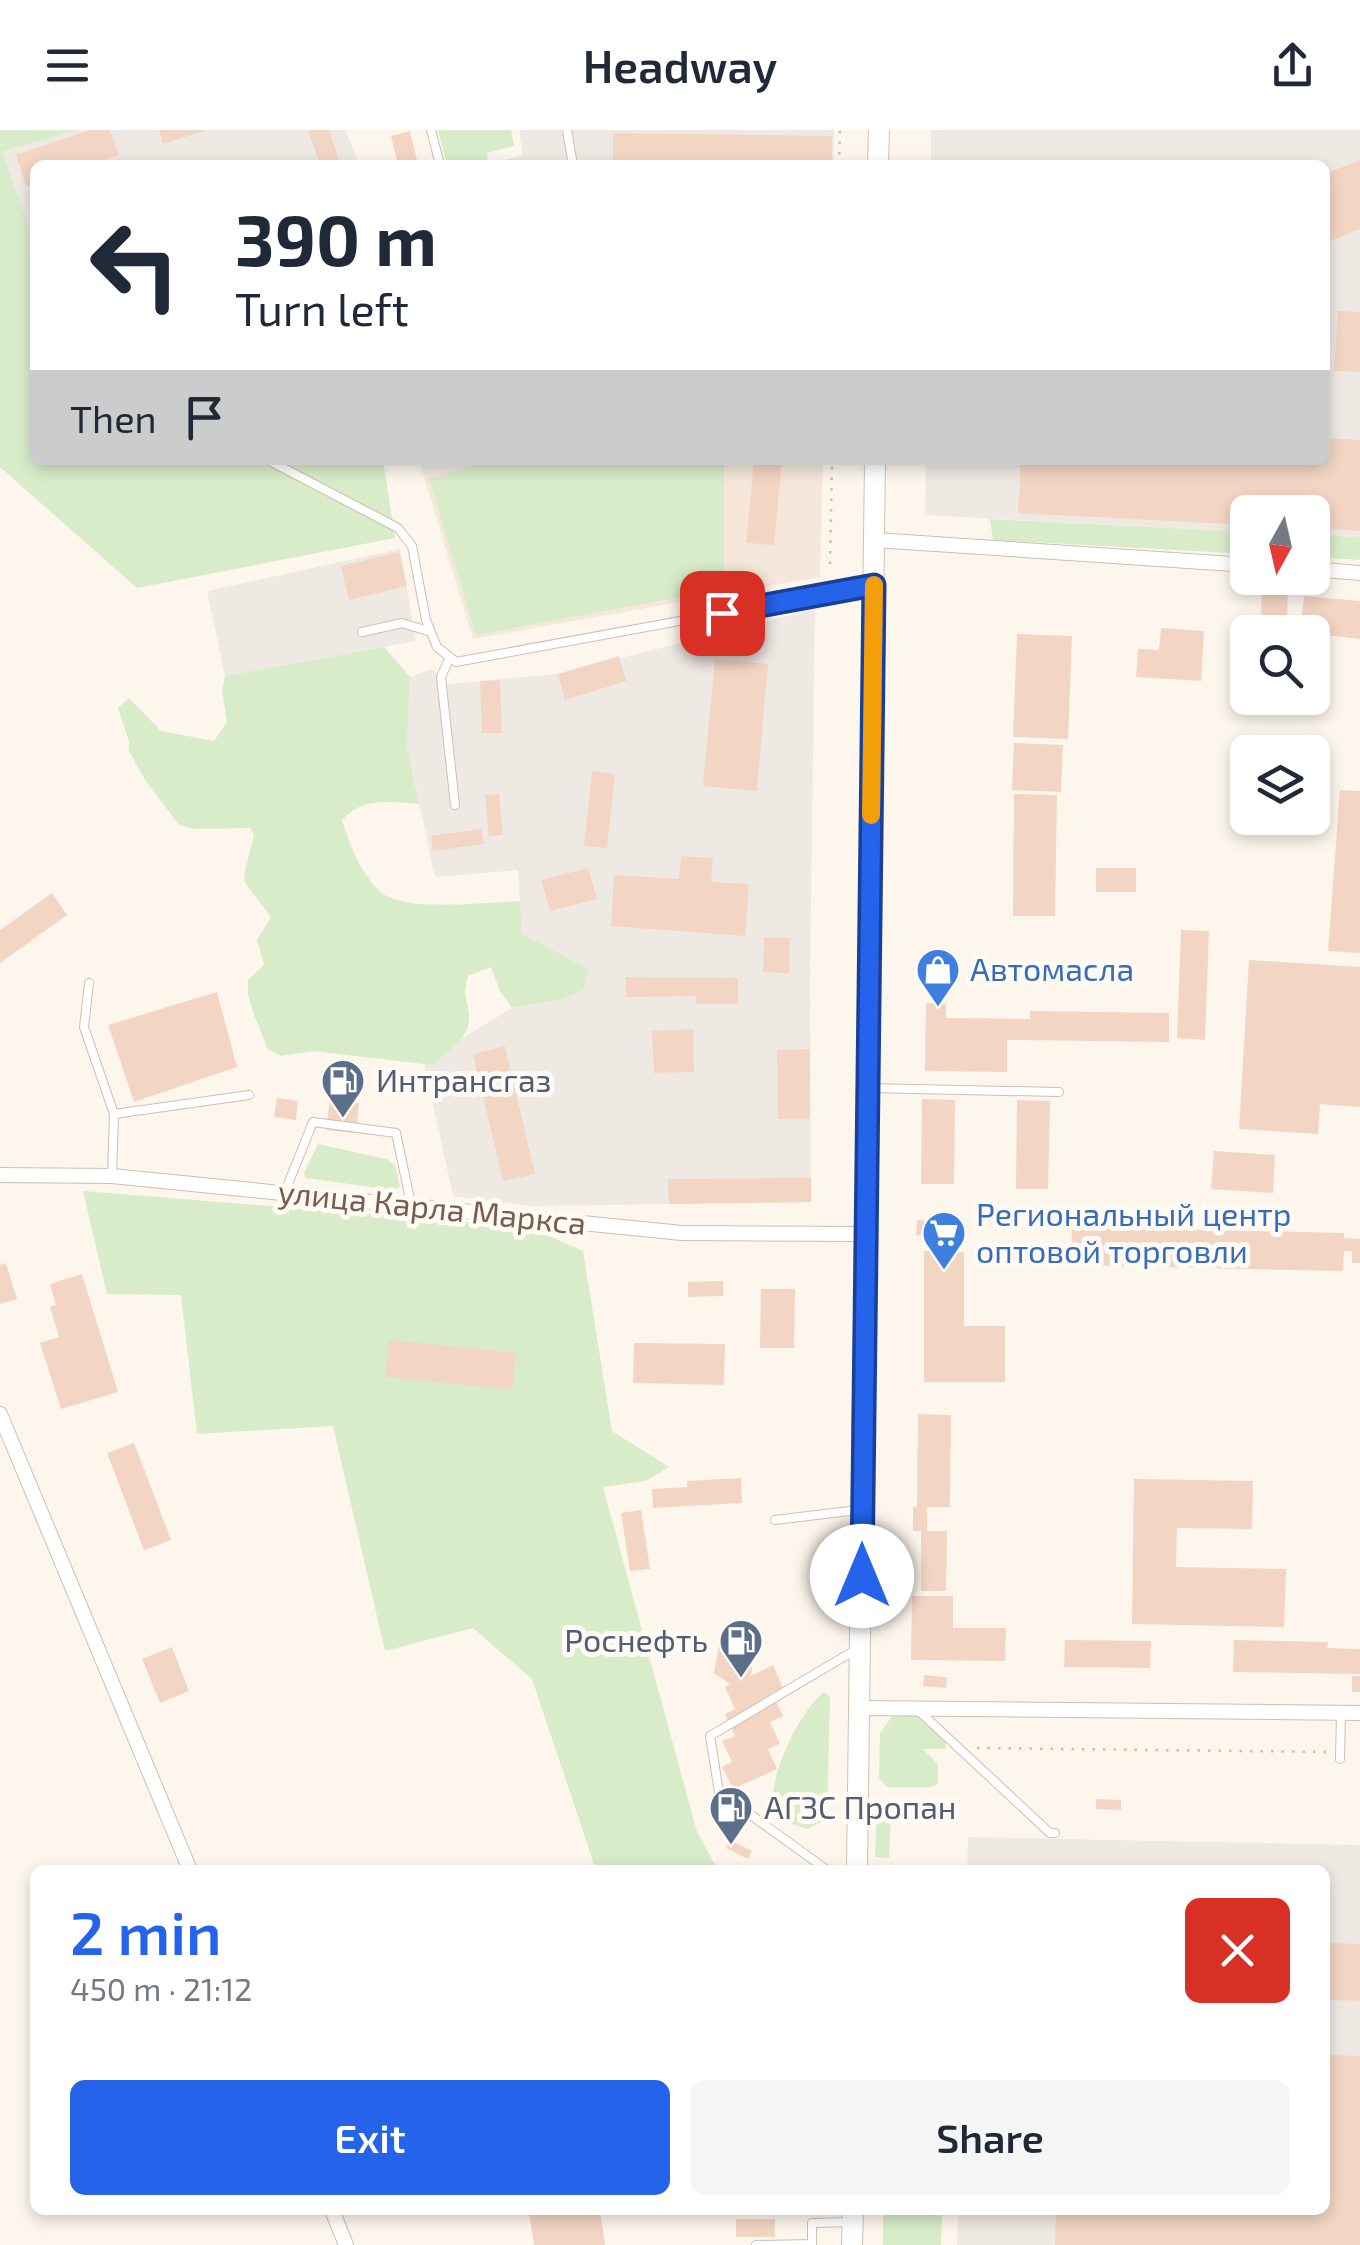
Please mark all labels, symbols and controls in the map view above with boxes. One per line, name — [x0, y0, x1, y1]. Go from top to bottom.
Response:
icon: menu — [40, 38, 95, 93]
text: Headway — [583, 38, 777, 92]
icon: share — [1265, 38, 1320, 93]
text: 390 m — [235, 196, 437, 280]
icon: left — [70, 200, 200, 330]
text: Turn left — [235, 281, 409, 335]
icon: arrive — [177, 390, 232, 445]
text: Then — [70, 395, 157, 441]
north arrow — [1230, 495, 1330, 595]
map controls — [1230, 495, 1330, 835]
pin — [680, 571, 765, 656]
icon: arrive — [695, 586, 750, 641]
button: search — [1230, 615, 1330, 715]
button: layers — [1230, 735, 1330, 835]
shop icon: Автомасла — [915, 947, 961, 1008]
place label: Автомасла — [970, 949, 1134, 987]
fuel station icon: Интрансгаз — [320, 1058, 366, 1119]
place label: Интрансгаз — [376, 1060, 551, 1098]
street label: улица Карла Маркса — [276, 1171, 588, 1242]
place label: Региональный центр оптовой торговли — [976, 1194, 1291, 1269]
supermarket icon: Региональный центр оптовой торговли — [921, 1210, 967, 1271]
position arrow — [810, 1524, 914, 1628]
fuel station icon: Роснефть — [718, 1618, 764, 1679]
place label: Роснефть — [564, 1620, 708, 1658]
fuel station icon: АГЗС Пропан — [708, 1785, 754, 1846]
place label: АГЗС Пропан — [764, 1787, 956, 1825]
text: 2 min — [70, 1895, 222, 1967]
button: close — [1185, 1898, 1290, 2003]
text: 450 m · 21:12 — [70, 1969, 252, 2007]
button: Exit — [70, 2080, 670, 2195]
button: Share — [690, 2080, 1290, 2195]

